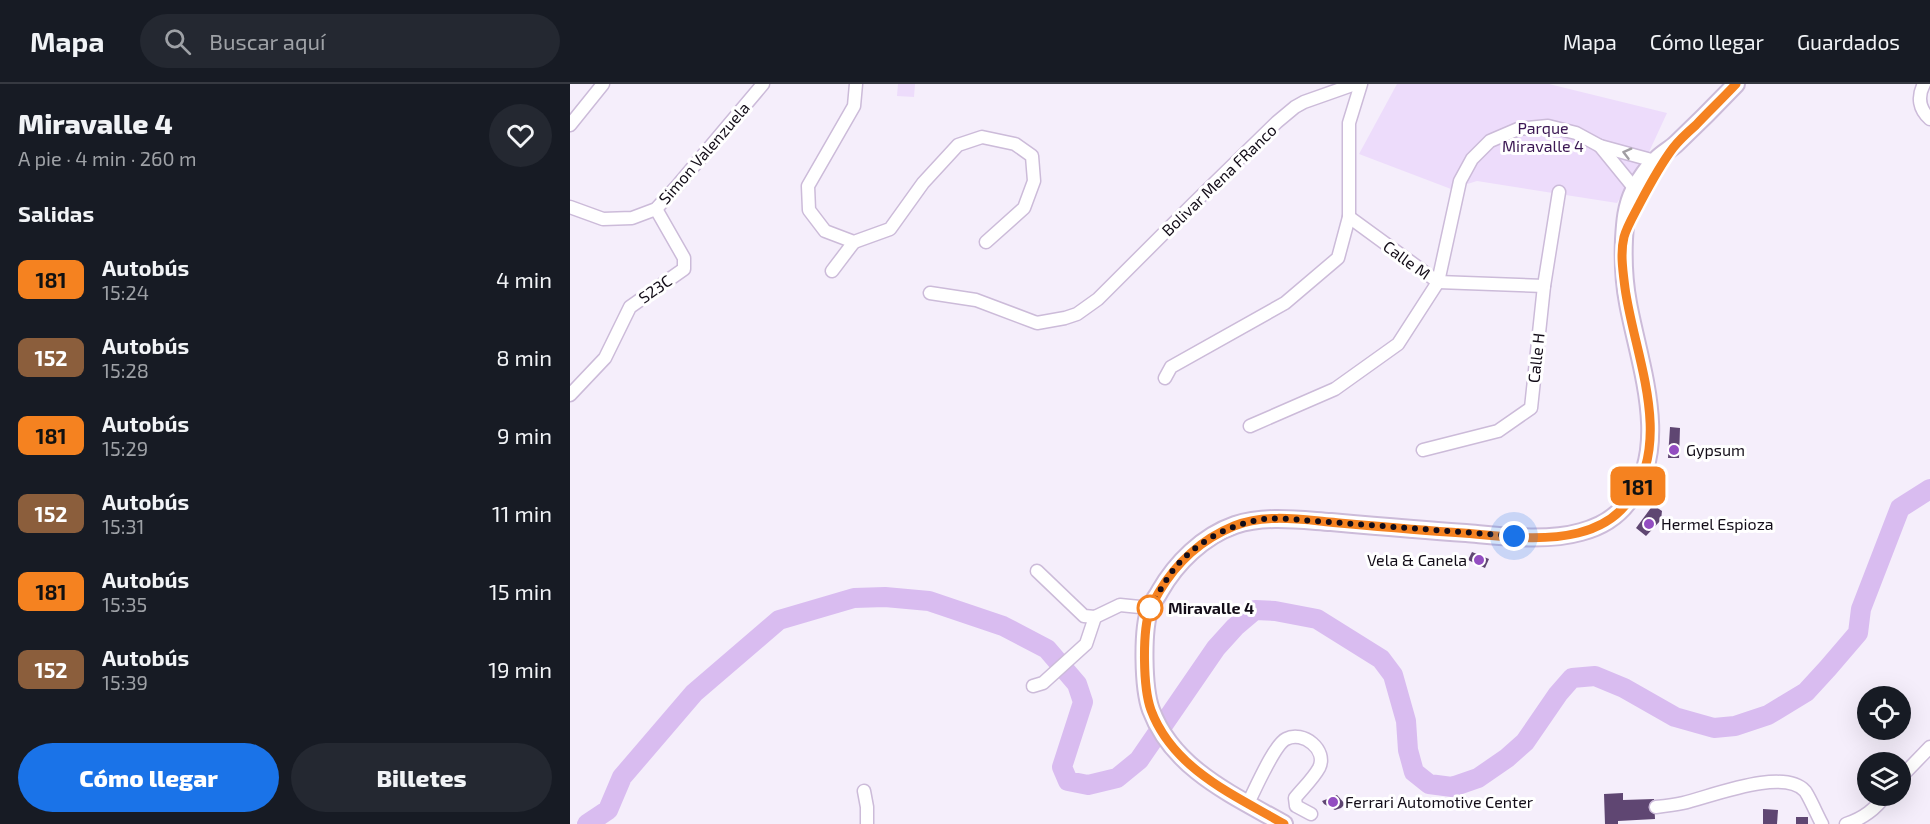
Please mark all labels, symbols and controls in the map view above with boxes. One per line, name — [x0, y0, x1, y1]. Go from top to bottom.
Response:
search box — [140, 14, 560, 68]
text: Mapa — [30, 24, 104, 58]
icon: search — [161, 25, 194, 58]
text: Buscar aquí — [209, 28, 325, 54]
text: Mapa — [1563, 29, 1617, 54]
text: Cómo llegar — [1650, 29, 1764, 54]
text: Guardados — [1797, 29, 1900, 54]
street label: Simon Valenzuela — [654, 98, 753, 207]
button: heart — [489, 104, 552, 167]
text: Miravalle 4 — [18, 106, 173, 140]
park label: Parque Miravalle 4 — [1502, 118, 1584, 155]
street label: Bolivar Mena FRanco — [1157, 120, 1280, 239]
text: A pie · 4 min · 260 m — [18, 146, 197, 170]
one-way arrow — [1622, 148, 1633, 160]
text: Salidas — [18, 200, 94, 226]
street label: Calle M — [1380, 236, 1435, 283]
text: Autobús — [102, 254, 189, 280]
text: 4 min — [496, 266, 552, 292]
text: 181 — [35, 267, 67, 292]
street label: S23C — [635, 270, 675, 307]
text: 15:24 — [102, 280, 149, 304]
text: Autobús — [102, 332, 189, 358]
street label: Calle H — [1523, 332, 1548, 384]
text: 8 min — [496, 344, 552, 370]
text: 152 — [35, 345, 67, 370]
text: 15:28 — [102, 358, 149, 382]
text: Autobús — [102, 410, 189, 436]
text: 9 min — [497, 422, 552, 448]
text: 181 — [35, 423, 67, 448]
text: 15:29 — [102, 436, 148, 460]
place label: Gypsum — [1686, 440, 1745, 459]
marker: Gypsum — [1667, 443, 1681, 457]
line badge: 181 — [1604, 466, 1672, 506]
text: 181 — [1622, 474, 1654, 499]
text: Autobús — [102, 488, 189, 514]
text: 11 min — [492, 500, 552, 526]
text: 152 — [35, 501, 67, 526]
text: 15:31 — [102, 514, 144, 538]
place label: Hermel Espioza — [1661, 514, 1774, 533]
marker: Hermel Espioza — [1642, 517, 1656, 531]
your location — [1499, 521, 1529, 551]
place label: Vela & Canela — [1367, 550, 1467, 569]
marker: Vela & Canela — [1472, 553, 1486, 567]
text: Autobús — [102, 566, 189, 592]
text: 15 min — [489, 578, 552, 604]
text: 181 — [35, 579, 67, 604]
text: 15:35 — [102, 592, 147, 616]
marker: Miravalle 4 — [1137, 595, 1163, 621]
place label: Miravalle 4 — [1168, 598, 1254, 617]
text: Autobús — [102, 644, 189, 670]
text: 19 min — [488, 656, 552, 682]
text: 152 — [35, 657, 67, 682]
text: 15:39 — [102, 670, 148, 694]
map controls — [1857, 686, 1911, 806]
button: locate — [1857, 686, 1911, 740]
button: Cómo llegar — [18, 743, 279, 812]
button: Billetes — [291, 743, 552, 812]
button: layers — [1857, 752, 1911, 806]
place label: Ferrari Automotive Center — [1345, 792, 1534, 811]
marker: Ferrari Automotive Center — [1326, 795, 1340, 809]

